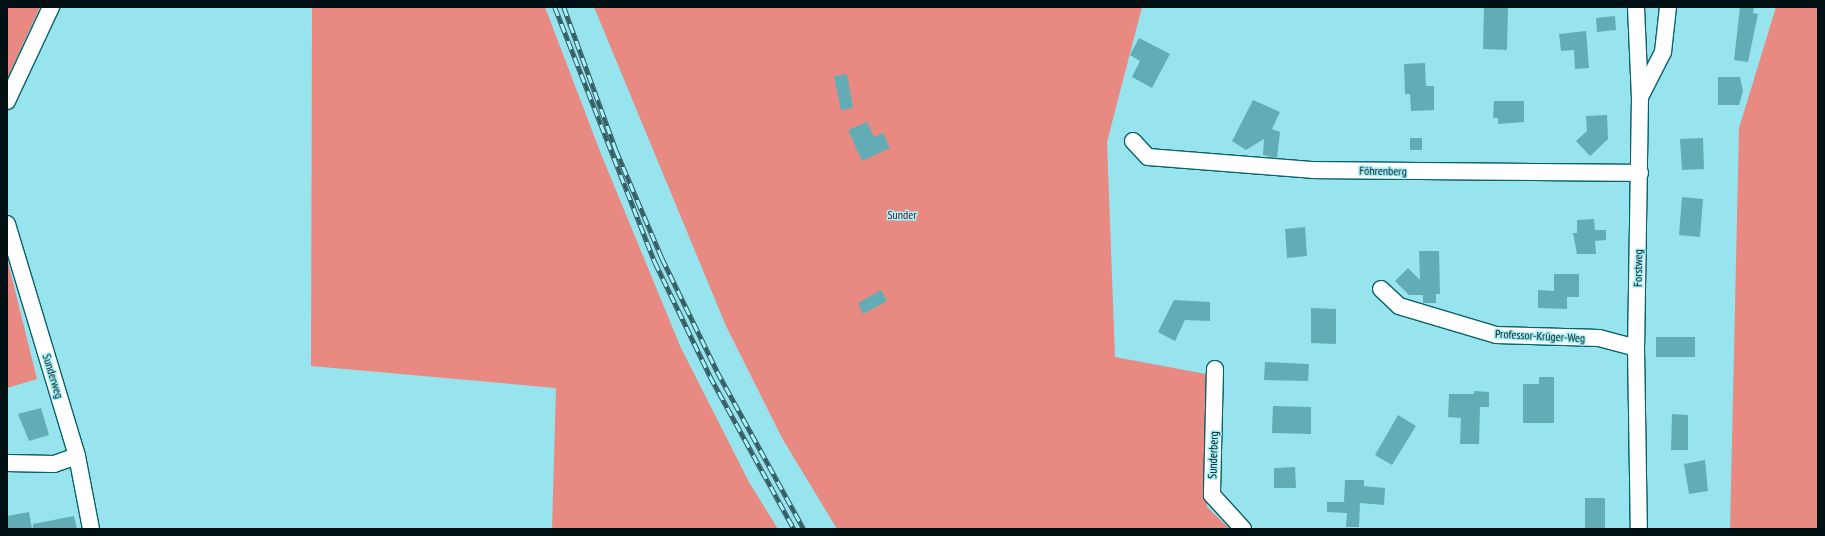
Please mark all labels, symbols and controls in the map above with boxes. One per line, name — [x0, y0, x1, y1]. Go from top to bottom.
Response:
street label: Föhrenberg — [1359, 163, 1407, 179]
park label: Sunder — [887, 208, 917, 222]
street label: Forstweg — [1630, 249, 1646, 287]
street label: Professor-Krüger-Weg — [1495, 326, 1585, 346]
street label: Sunderweg — [39, 352, 67, 400]
street label: Sunderberg — [1205, 431, 1221, 479]

